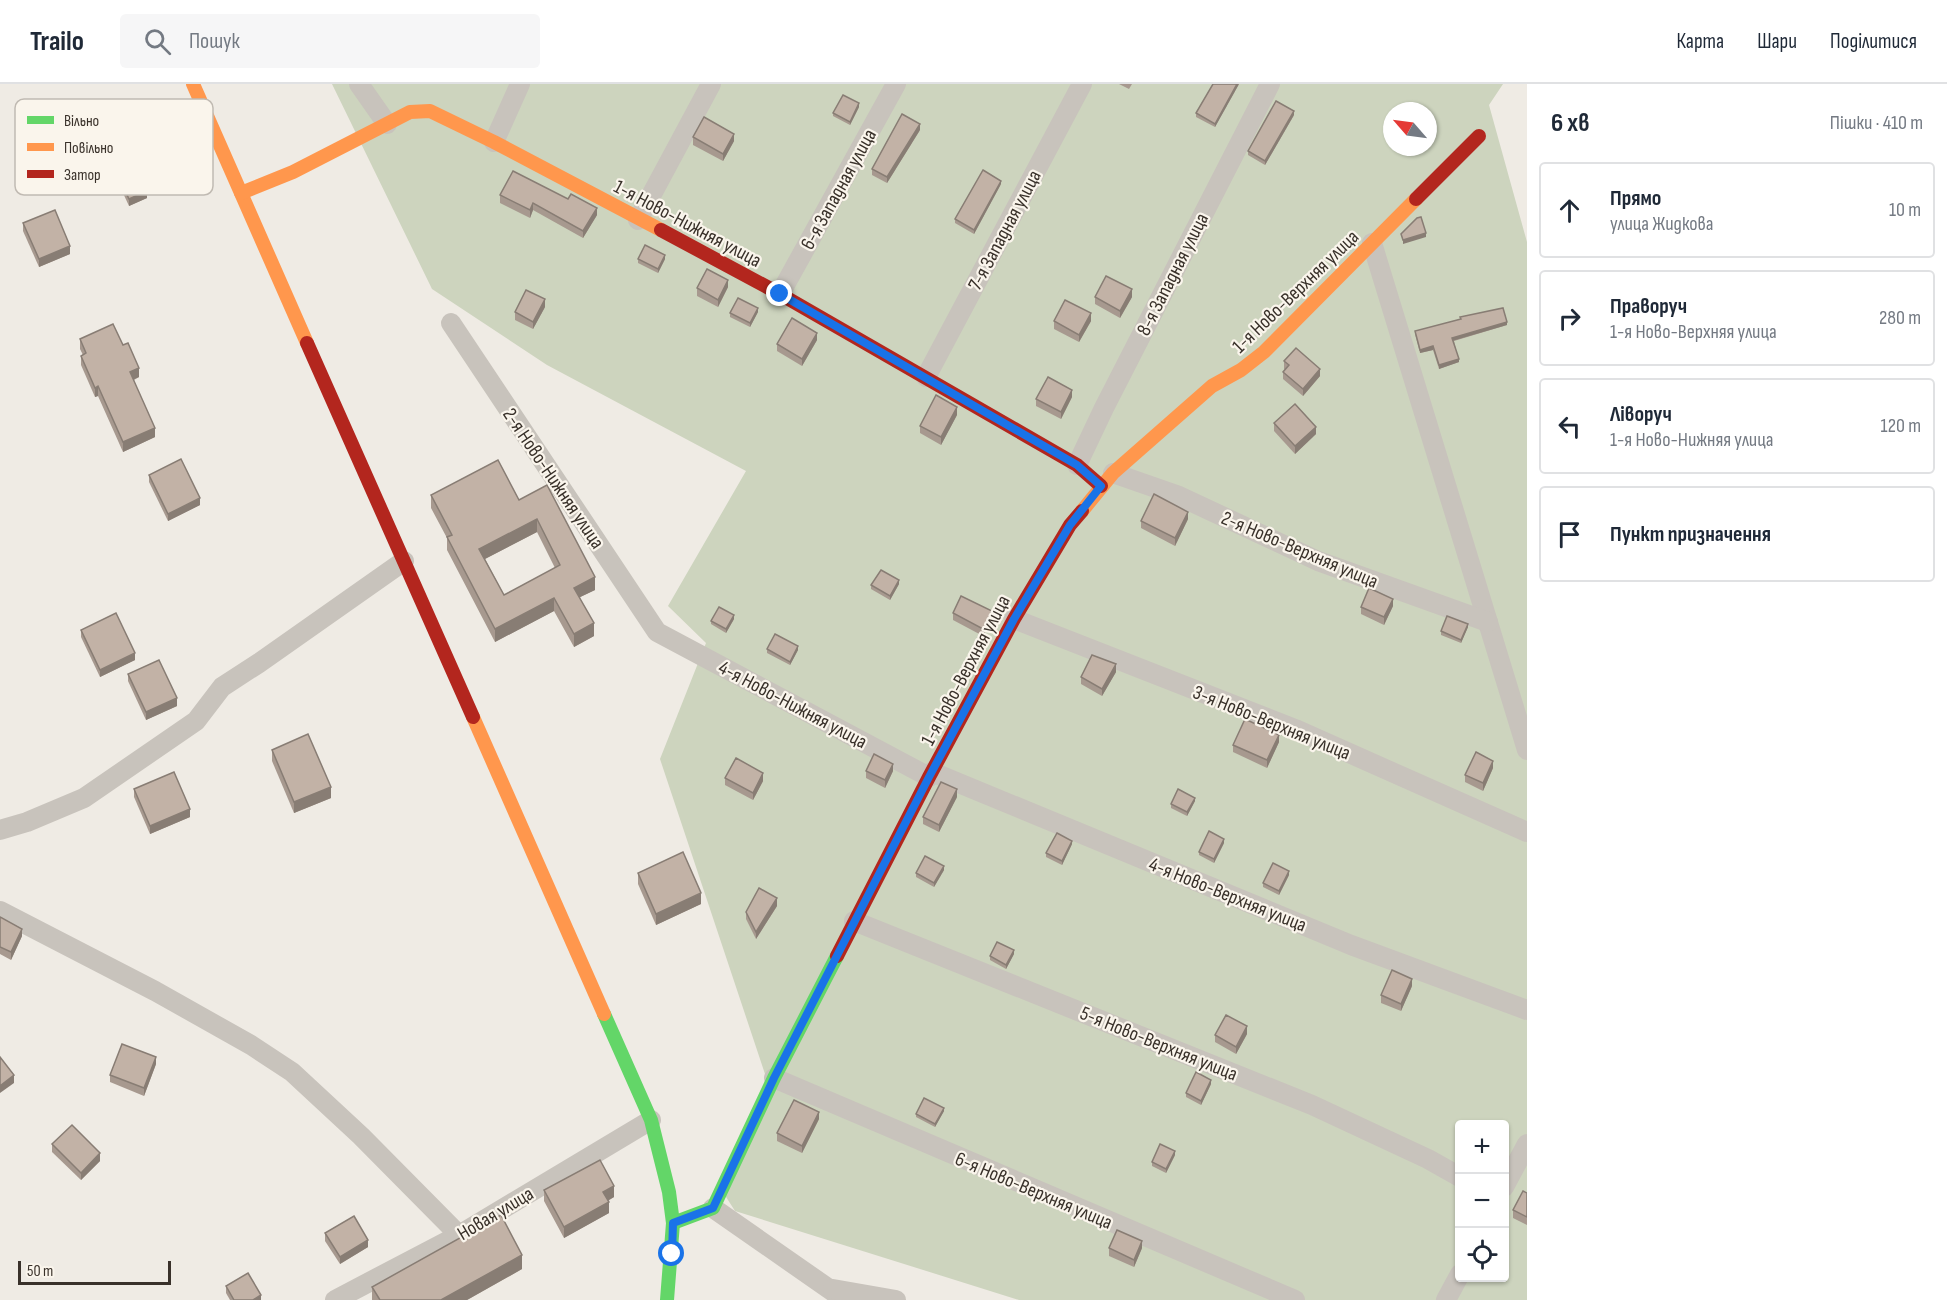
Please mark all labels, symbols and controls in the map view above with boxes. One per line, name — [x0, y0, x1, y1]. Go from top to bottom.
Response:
search box — [120, 14, 540, 68]
text: Trailo — [30, 25, 84, 58]
icon: search — [141, 25, 174, 58]
text: Пошук — [189, 28, 240, 55]
text: Карта — [1676, 29, 1724, 54]
text: Шари — [1757, 29, 1797, 54]
text: Поділитися — [1830, 29, 1917, 54]
legend — [15, 99, 213, 195]
north arrow — [1383, 102, 1437, 156]
text: 6 хв — [1551, 108, 1589, 139]
text: Пішки · 410 m — [1830, 111, 1923, 135]
text: Вільно — [64, 112, 99, 131]
street label: 6-я Западная улица — [796, 125, 882, 254]
text: Повільно — [64, 139, 114, 158]
text: Затор — [64, 166, 101, 185]
street label: 7-я Западная улица — [963, 166, 1047, 295]
street label: 1-я Ново-Нижняя улица — [610, 175, 765, 273]
text: Прямо — [1610, 185, 1661, 212]
icon: ahead — [1553, 194, 1586, 227]
text: 10 m — [1889, 198, 1921, 222]
street label: 8-я Западная улица — [1132, 209, 1214, 340]
text: улица Жидкова — [1610, 212, 1714, 236]
street label: 1-я Ново-Верхняя улица — [1227, 225, 1364, 358]
route end — [766, 280, 792, 306]
text: Праворуч — [1610, 293, 1687, 320]
icon: right — [1553, 302, 1586, 335]
text: 280 m — [1879, 306, 1921, 330]
text: 1-я Ново-Верхняя улица — [1610, 320, 1777, 344]
text: Ліворуч — [1610, 401, 1672, 428]
street label: 2-я Ново-Нижняя улица — [497, 404, 609, 554]
icon: left — [1553, 410, 1586, 443]
text: 120 m — [1881, 414, 1921, 438]
text: 1-я Ново-Нижняя улица — [1610, 428, 1773, 452]
street label: 2-я Ново-Верхняя улица — [1218, 506, 1382, 594]
icon: arrive — [1553, 518, 1586, 551]
text: Пункт призначення — [1610, 521, 1771, 548]
street label: 1-я Ново-Верхняя улица — [916, 591, 1016, 750]
street label: 4-я Ново-Нижняя улица — [714, 656, 871, 754]
street label: 3-я Ново-Верхняя улица — [1189, 680, 1354, 766]
street label: 4-я Ново-Верхняя улица — [1145, 852, 1310, 938]
street label: 5-я Ново-Верхняя улица — [1076, 1001, 1241, 1086]
map controls — [1455, 1120, 1509, 1282]
button: + — [1455, 1120, 1509, 1174]
street label: 6-я Ново-Верхняя улица — [951, 1147, 1116, 1235]
button: − — [1455, 1174, 1509, 1228]
street label: Новая улица — [453, 1182, 538, 1246]
button: locate — [1455, 1228, 1509, 1282]
route start — [658, 1240, 684, 1266]
scale bar — [18, 1258, 171, 1286]
text: 50 m — [27, 1262, 53, 1281]

